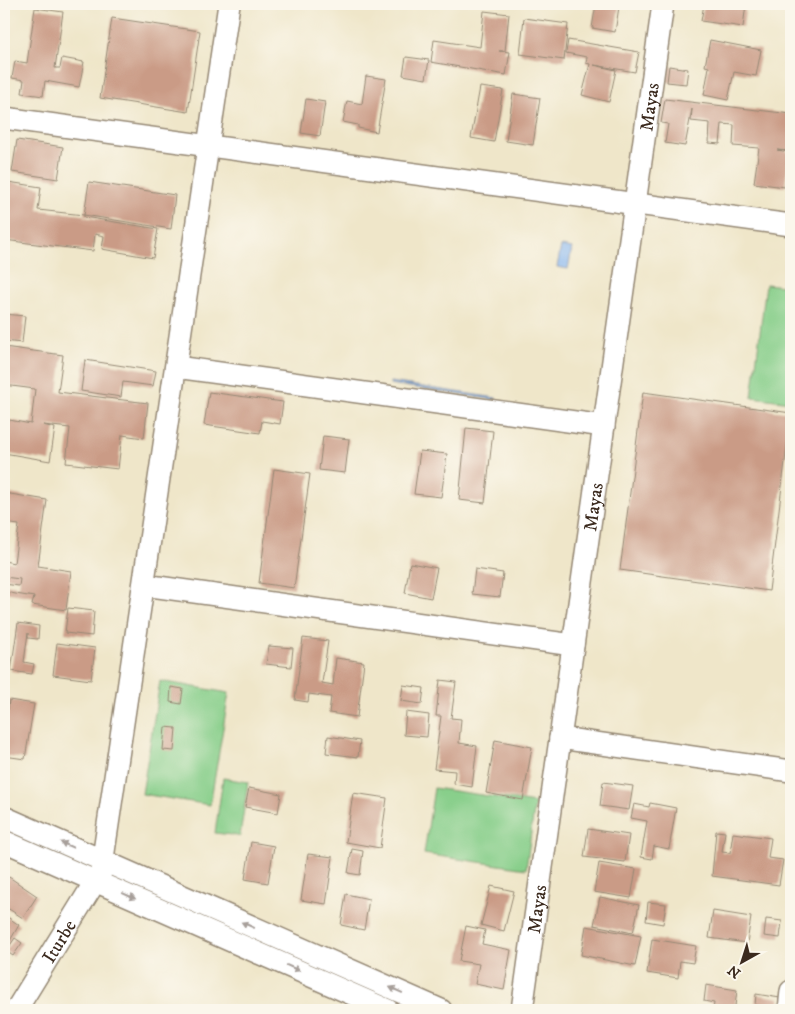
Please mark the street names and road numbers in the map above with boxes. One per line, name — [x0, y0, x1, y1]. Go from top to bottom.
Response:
street label: Mayas — [635, 81, 665, 133]
street label: Mayas — [579, 481, 609, 533]
street label: Mayas — [523, 883, 552, 935]
street label: Iturbe — [38, 916, 82, 968]

